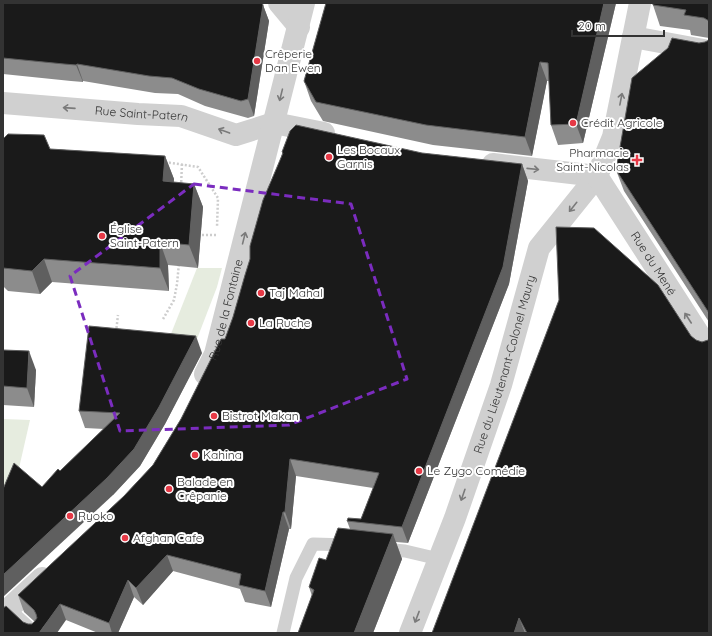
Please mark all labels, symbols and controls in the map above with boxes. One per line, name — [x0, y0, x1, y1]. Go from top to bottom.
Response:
scale bar — [572, 12, 664, 38]
text: 20 m — [578, 18, 606, 33]
place label: Crêperie Dan Ewen — [265, 46, 321, 75]
marker: Crêperie Dan Ewen — [252, 56, 262, 66]
one-way arrow — [277, 88, 285, 101]
one-way arrow — [617, 93, 625, 106]
street label: Rue Saint-Patern — [94, 103, 191, 125]
one-way arrow — [63, 105, 76, 112]
place label: Crédit Agricole — [581, 115, 663, 130]
marker: Crédit Agricole — [568, 118, 578, 128]
one-way arrow — [219, 127, 231, 135]
place label: Les Bocaux Garnis — [337, 142, 400, 171]
place label: Pharmacie Saint-Nicolas — [556, 145, 629, 174]
marker: Les Bocaux Garnis — [324, 152, 334, 162]
marker: Pharmacie Saint-Nicolas — [632, 155, 642, 165]
one-way arrow — [526, 165, 539, 173]
one-way arrow — [568, 201, 577, 212]
place label: Église Saint-Patern — [110, 221, 179, 250]
street label: Rue du Mené — [628, 229, 680, 298]
marker: Église Saint-Patern — [97, 231, 107, 241]
one-way arrow — [241, 232, 249, 245]
street label: Rue de la Fontaine — [205, 257, 246, 363]
street label: Rue du Lieutenant-Colonel Maury — [470, 273, 538, 455]
place label: Taj Mahal — [269, 285, 323, 300]
marker: Taj Mahal — [256, 288, 266, 298]
one-way arrow — [684, 313, 692, 324]
place label: La Ruche — [259, 315, 311, 330]
marker: La Ruche — [246, 318, 256, 328]
place label: Bistrot Makan — [222, 408, 299, 423]
marker: Bistrot Makan — [209, 411, 219, 421]
place label: Kahina — [203, 447, 242, 462]
marker: Kahina — [190, 450, 200, 460]
place label: Le Zygo Comédie — [427, 463, 525, 478]
marker: Le Zygo Comédie — [414, 466, 424, 476]
place label: Balade en Crêpanie — [177, 474, 233, 503]
marker: Balade en Crêpanie — [164, 484, 174, 494]
one-way arrow — [458, 489, 466, 501]
place label: Ryoko — [78, 508, 113, 523]
marker: Ryoko — [65, 511, 75, 521]
place label: Afghan Cafe — [133, 530, 203, 545]
marker: Afghan Cafe — [120, 533, 130, 543]
one-way arrow — [412, 610, 420, 622]

